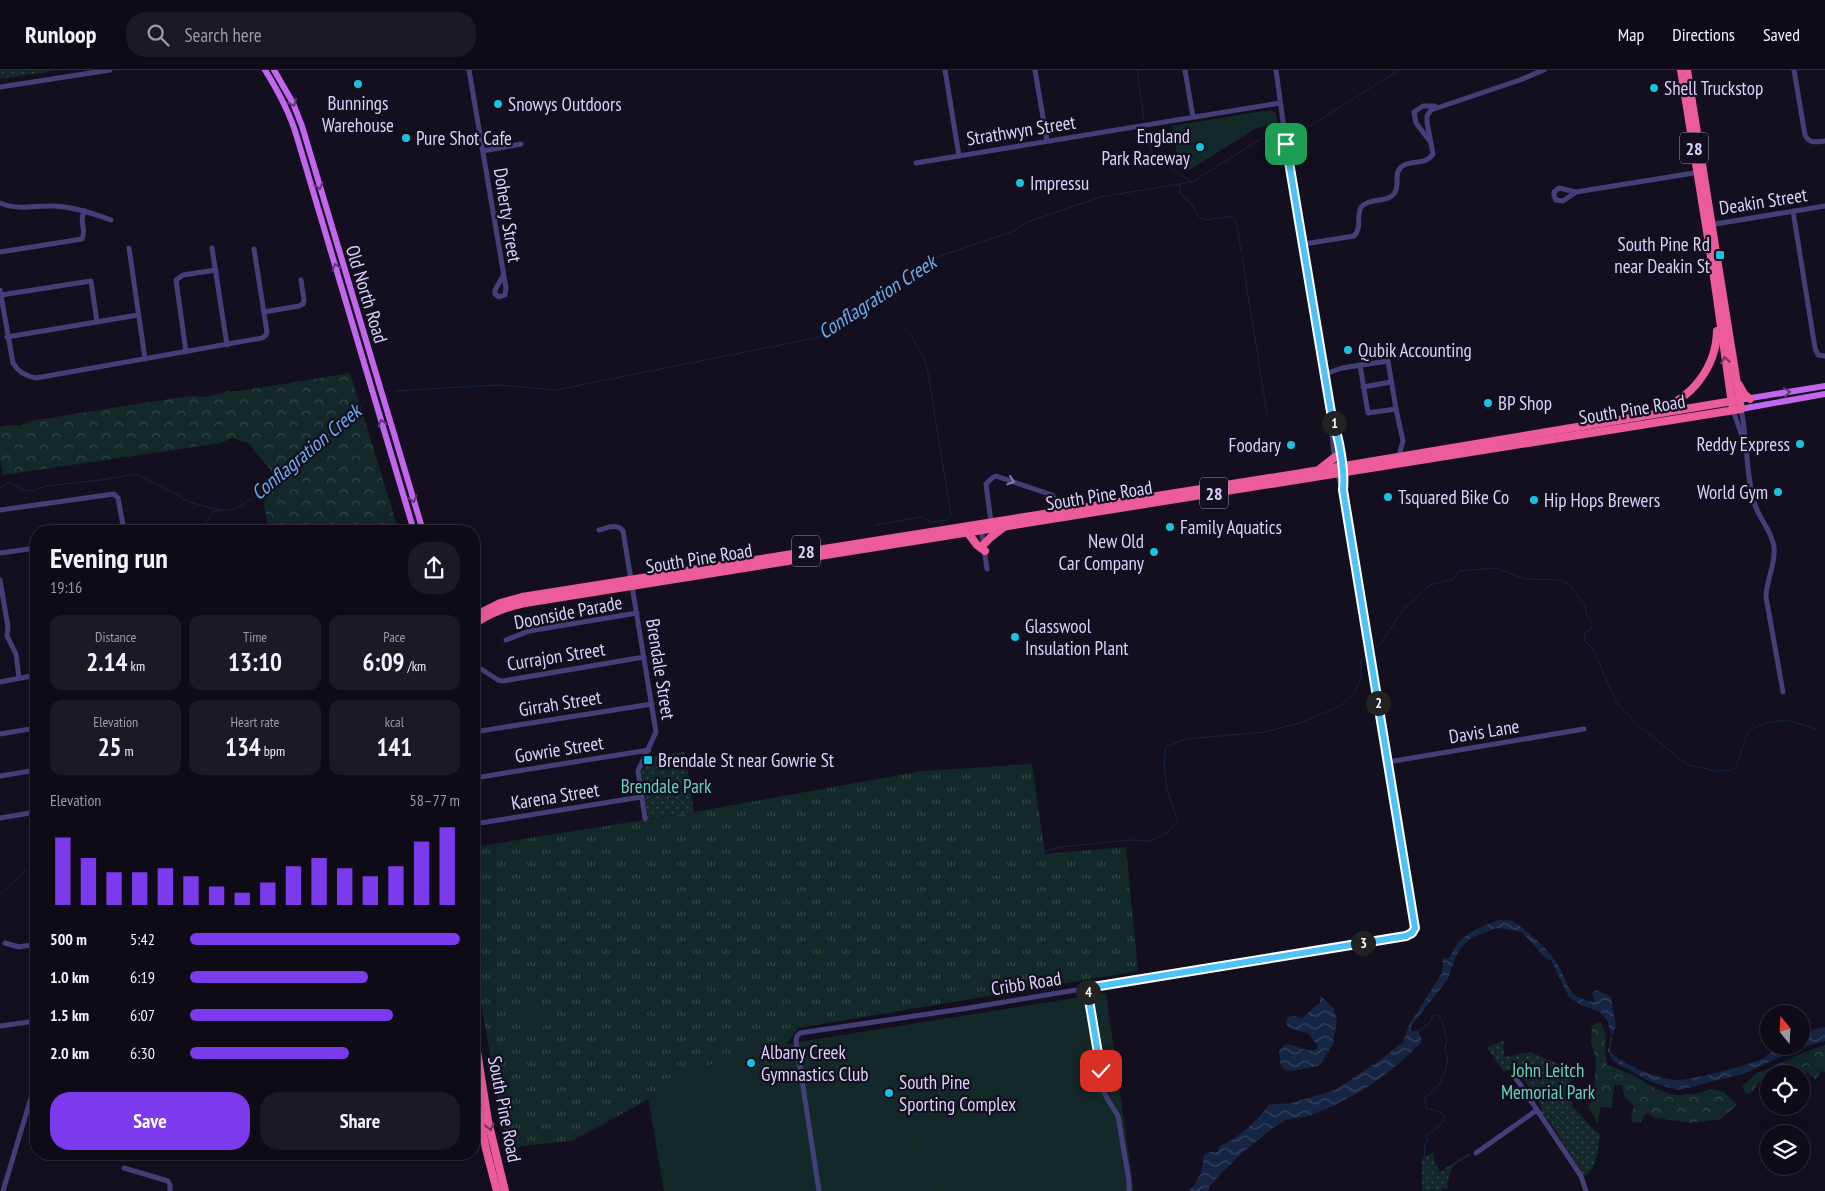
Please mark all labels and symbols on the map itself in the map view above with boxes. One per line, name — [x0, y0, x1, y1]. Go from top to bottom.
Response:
place label: Shell Truckstop — [1664, 76, 1763, 100]
marker: Bunnings Warehouse — [352, 78, 364, 90]
marker: Shell Truckstop — [1648, 82, 1660, 94]
place label: Bunnings Warehouse — [322, 91, 394, 137]
place label: Snowys Outdoors — [508, 92, 622, 116]
one-way arrow — [286, 98, 297, 107]
marker: Snowys Outdoors — [492, 98, 504, 110]
street label: Strathwyn Street — [965, 109, 1078, 150]
pin — [1265, 123, 1307, 165]
place label: England Park Raceway — [1101, 124, 1191, 170]
place label: Pure Shot Cafe — [416, 126, 512, 150]
marker: Pure Shot Cafe — [400, 132, 412, 144]
road number: 28 — [1680, 132, 1708, 164]
marker: England Park Raceway — [1194, 141, 1206, 153]
street label: Doherty Street — [489, 166, 527, 265]
place label: Impressu — [1030, 171, 1089, 195]
marker: Impressu — [1014, 177, 1026, 189]
one-way arrow — [314, 181, 324, 190]
street label: Deakin Street — [1717, 182, 1809, 220]
place label: South Pine Rd near Deakin St — [1614, 232, 1711, 278]
street label: Old North Road — [341, 242, 393, 346]
water label: Conflagration Creek — [813, 248, 943, 345]
marker: South Pine Rd near Deakin St — [1714, 249, 1726, 261]
one-way arrow — [331, 264, 341, 272]
place label: Qubik Accounting — [1358, 338, 1472, 362]
marker: Qubik Accounting — [1342, 344, 1354, 356]
one-way arrow — [1720, 356, 1730, 365]
one-way arrow — [1783, 388, 1792, 398]
street label: South Pine Road — [1577, 389, 1687, 429]
place label: BP Shop — [1498, 391, 1552, 415]
water label: Conflagration Creek — [246, 397, 368, 506]
marker: BP Shop — [1482, 397, 1494, 409]
pin: 1 — [1322, 410, 1346, 436]
one-way arrow — [378, 419, 388, 428]
place label: Reddy Express — [1697, 432, 1790, 456]
place label: Foodary — [1229, 433, 1282, 457]
marker: Reddy Express — [1794, 438, 1806, 450]
marker: Foodary — [1285, 439, 1297, 451]
one-way arrow — [1006, 475, 1015, 485]
street label: South Pine Road — [1044, 475, 1154, 515]
road number: 28 — [1200, 478, 1228, 508]
place label: World Gym — [1697, 480, 1768, 504]
place label: Tsquared Bike Co — [1398, 485, 1509, 509]
marker: World Gym — [1772, 486, 1784, 498]
place label: Hip Hops Brewers — [1544, 488, 1660, 512]
marker: Tsquared Bike Co — [1382, 491, 1394, 503]
marker: Hip Hops Brewers — [1528, 494, 1540, 506]
one-way arrow — [407, 495, 417, 503]
place label: Family Aquatics — [1180, 515, 1282, 539]
marker: Family Aquatics — [1164, 521, 1176, 533]
place label: New Old Car Company — [1059, 529, 1145, 575]
road number: 28 — [792, 536, 820, 566]
street label: South Pine Road — [644, 538, 754, 578]
marker: New Old Car Company — [1148, 546, 1160, 558]
street label: Doonside Parade — [512, 590, 624, 634]
place label: Glasswool Insulation Plant — [1025, 614, 1129, 660]
street label: Brendale Street — [641, 617, 681, 722]
marker: Glasswool Insulation Plant — [1009, 631, 1021, 643]
street label: Currajon Street — [505, 636, 607, 676]
street label: Girrah Street — [517, 685, 604, 721]
pin: 2 — [1366, 690, 1390, 716]
street label: Davis Lane — [1447, 714, 1521, 748]
street label: Gowrie Street — [513, 730, 606, 768]
place label: Brendale St near Gowrie St — [658, 748, 835, 772]
marker: Brendale St near Gowrie St — [642, 754, 654, 766]
park label: Brendale Park — [621, 774, 712, 798]
street label: Karena Street — [509, 777, 602, 815]
pin: 3 — [1350, 930, 1376, 956]
street label: Cribb Road — [989, 966, 1063, 1000]
pin: 4 — [1076, 980, 1100, 1004]
north arrow — [1760, 1005, 1810, 1055]
place label: Albany Creek Gymnastics Club — [761, 1040, 868, 1086]
pin — [1080, 1050, 1122, 1092]
street label: South Pine Road — [483, 1054, 527, 1164]
marker: Albany Creek Gymnastics Club — [745, 1057, 757, 1069]
park label: John Leitch Memorial Park — [1501, 1058, 1596, 1104]
place label: South Pine Sporting Complex — [899, 1070, 1016, 1116]
marker: South Pine Sporting Complex — [883, 1087, 895, 1099]
one-way arrow — [484, 1123, 494, 1131]

